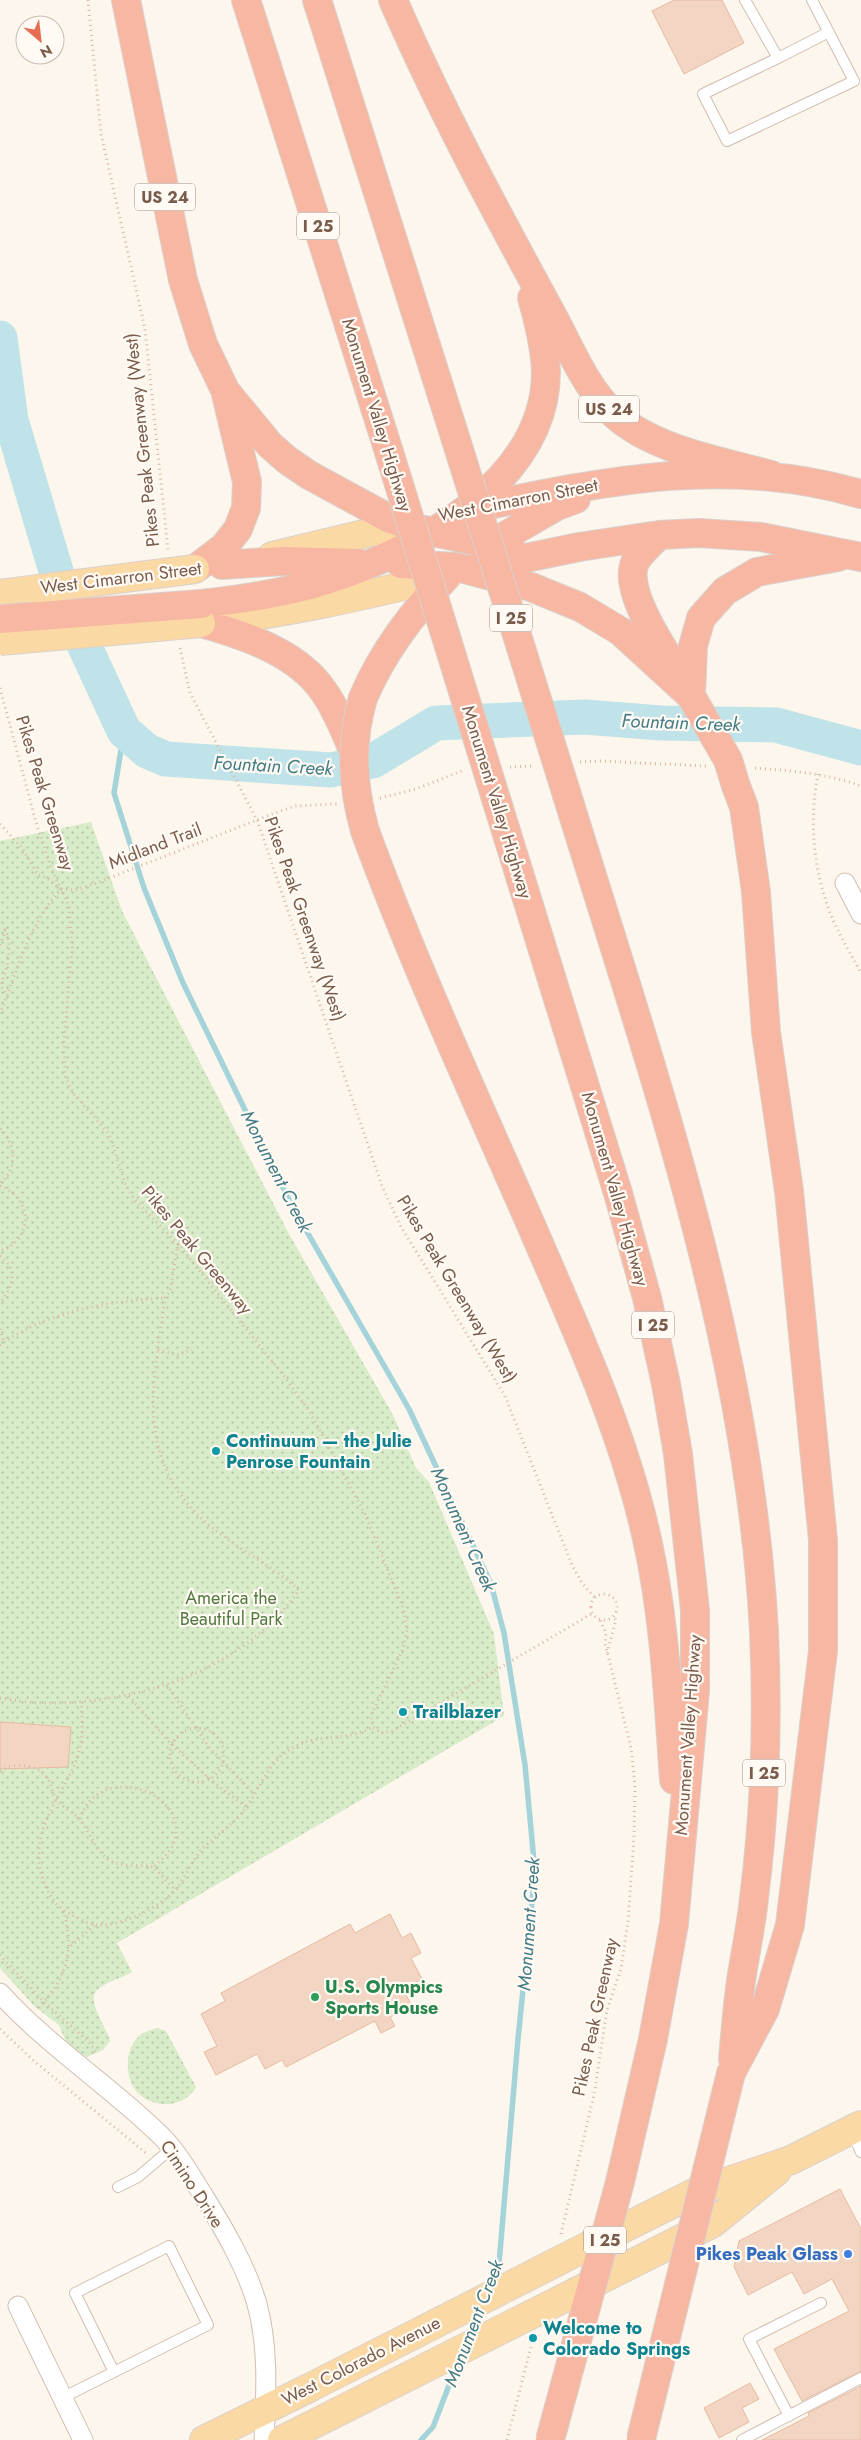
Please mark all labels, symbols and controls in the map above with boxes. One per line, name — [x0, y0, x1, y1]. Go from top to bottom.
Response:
north arrow — [15, 15, 65, 65]
text: N — [36, 40, 56, 63]
road number: US 24 — [135, 183, 195, 210]
road number: I 25 — [297, 212, 339, 240]
street label: Monument Valley Highway — [335, 315, 419, 515]
street label: Pikes Peak Greenway (West) — [118, 332, 166, 548]
road number: US 24 — [579, 396, 639, 422]
street label: West Cimarron Street — [436, 472, 601, 528]
street label: West Cimarron Street — [39, 555, 204, 601]
road number: I 25 — [490, 604, 532, 632]
street label: Monument Valley Highway — [455, 702, 539, 902]
water label: Fountain Creek — [621, 707, 742, 738]
street label: Pikes Peak Greenway — [9, 712, 81, 874]
water label: Fountain Creek — [213, 749, 334, 782]
street label: Pikes Peak Greenway (West) — [258, 813, 352, 1025]
street label: Midland Trail — [105, 816, 205, 876]
street label: Monument Valley Highway — [575, 1089, 655, 1289]
water label: Monument Creek — [234, 1105, 319, 1238]
street label: Pikes Peak Greenway — [135, 1180, 259, 1320]
street label: Pikes Peak Greenway (West) — [390, 1190, 524, 1388]
road number: I 25 — [632, 1312, 674, 1338]
place label: Continuum — the Julie Penrose Fountain — [226, 1428, 412, 1475]
marker: Continuum — the Julie Penrose Fountain — [210, 1445, 222, 1457]
water label: Monument Creek — [424, 1463, 503, 1597]
park label: America the Beautiful Park — [180, 1585, 282, 1632]
street label: Monument Valley Highway — [668, 1634, 708, 1836]
place label: Trailblazer — [413, 1699, 502, 1725]
marker: Trailblazer — [397, 1706, 409, 1718]
road number: I 25 — [743, 1760, 785, 1786]
water label: Monument Creek — [510, 1855, 547, 1992]
street label: Pikes Peak Greenway — [566, 1935, 624, 2099]
place label: U.S. Olympics Sports House — [325, 1974, 443, 2021]
marker: U.S. Olympics Sports House — [309, 1991, 321, 2003]
street label: Cimino Drive — [154, 2135, 230, 2233]
road number: I 25 — [584, 2226, 626, 2254]
place label: Pikes Peak Glass — [696, 2241, 838, 2267]
marker: Pikes Peak Glass — [842, 2248, 854, 2260]
water label: Monument Creek — [437, 2255, 510, 2390]
street label: West Colorado Avenue — [277, 2310, 445, 2412]
place label: Welcome to Colorado Springs — [543, 2315, 690, 2362]
marker: Welcome to Colorado Springs — [527, 2332, 539, 2344]

